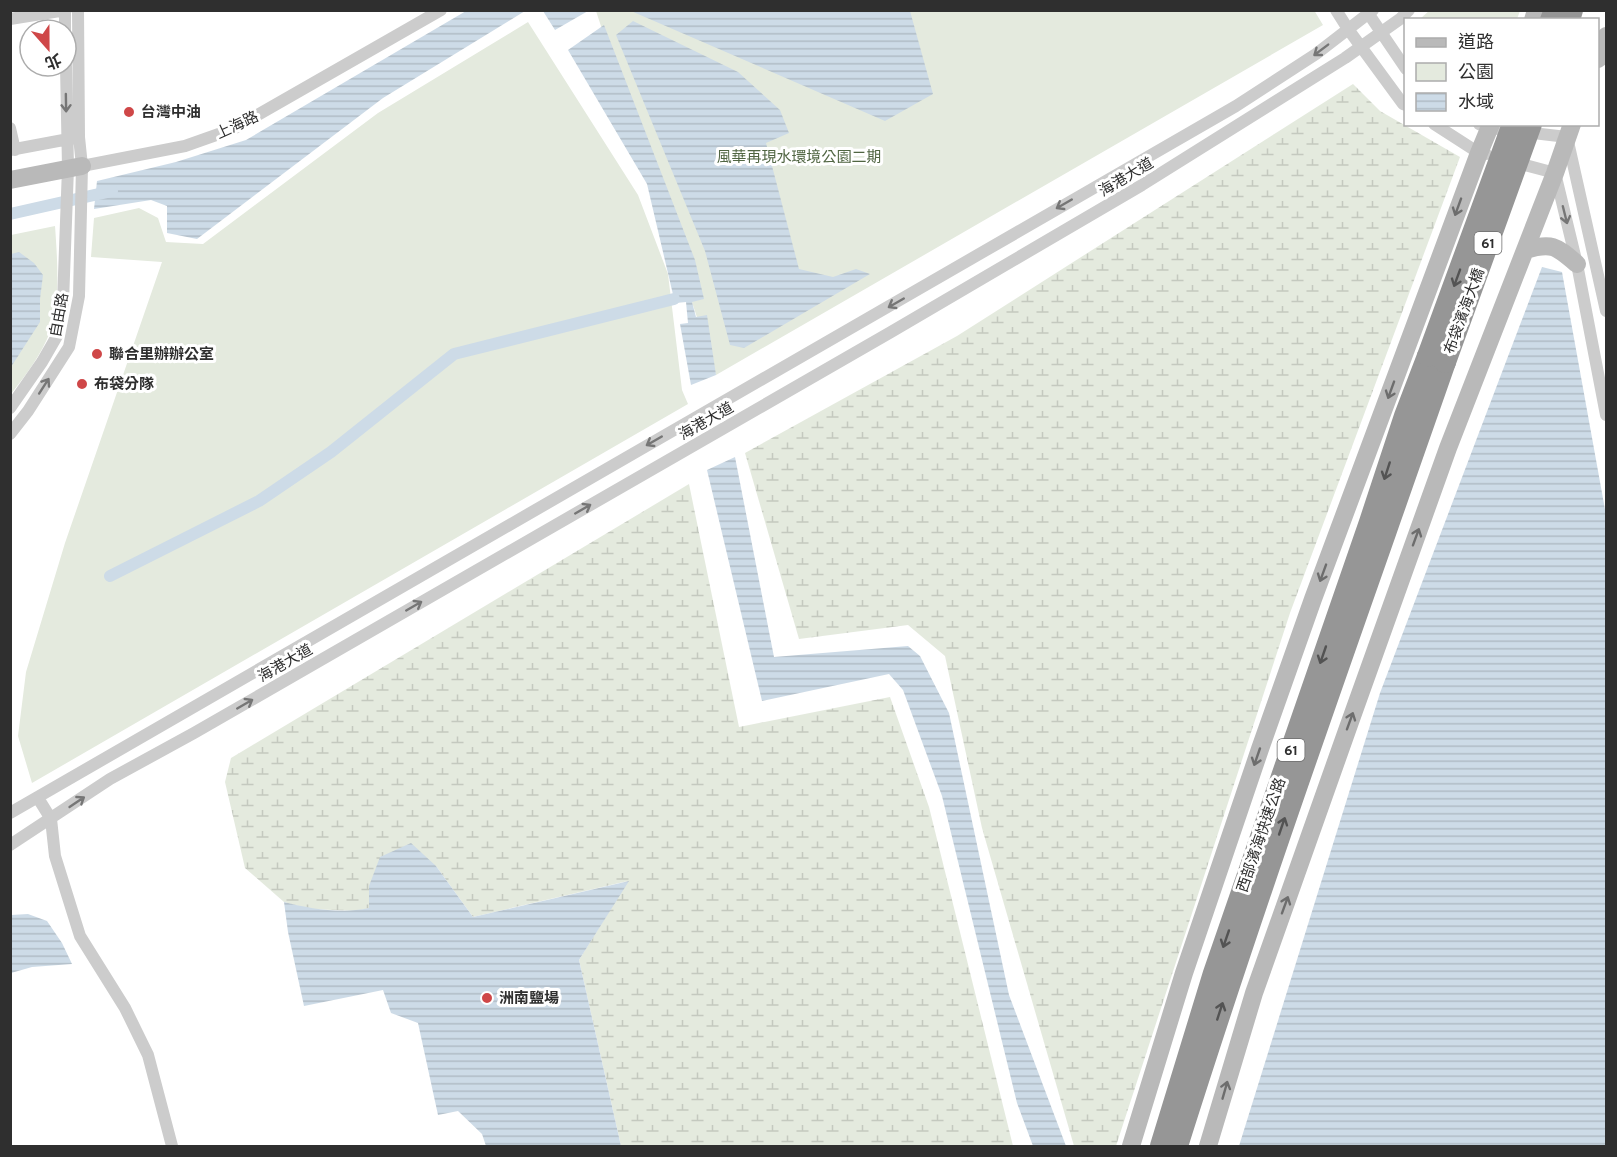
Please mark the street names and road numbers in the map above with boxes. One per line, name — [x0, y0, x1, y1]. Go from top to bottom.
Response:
street label: 上海路 — [213, 108, 262, 144]
street label: 海港大道 — [1096, 155, 1157, 202]
road number: 61 — [1474, 232, 1502, 254]
street label: 布袋濱海大橋 — [1441, 266, 1490, 357]
street label: 自由路 — [47, 291, 74, 339]
street label: 海港大道 — [676, 399, 737, 446]
street label: 海港大道 — [255, 641, 316, 688]
road number: 61 — [1278, 739, 1304, 761]
street label: 西部濱海快速公路 — [1233, 775, 1291, 895]

